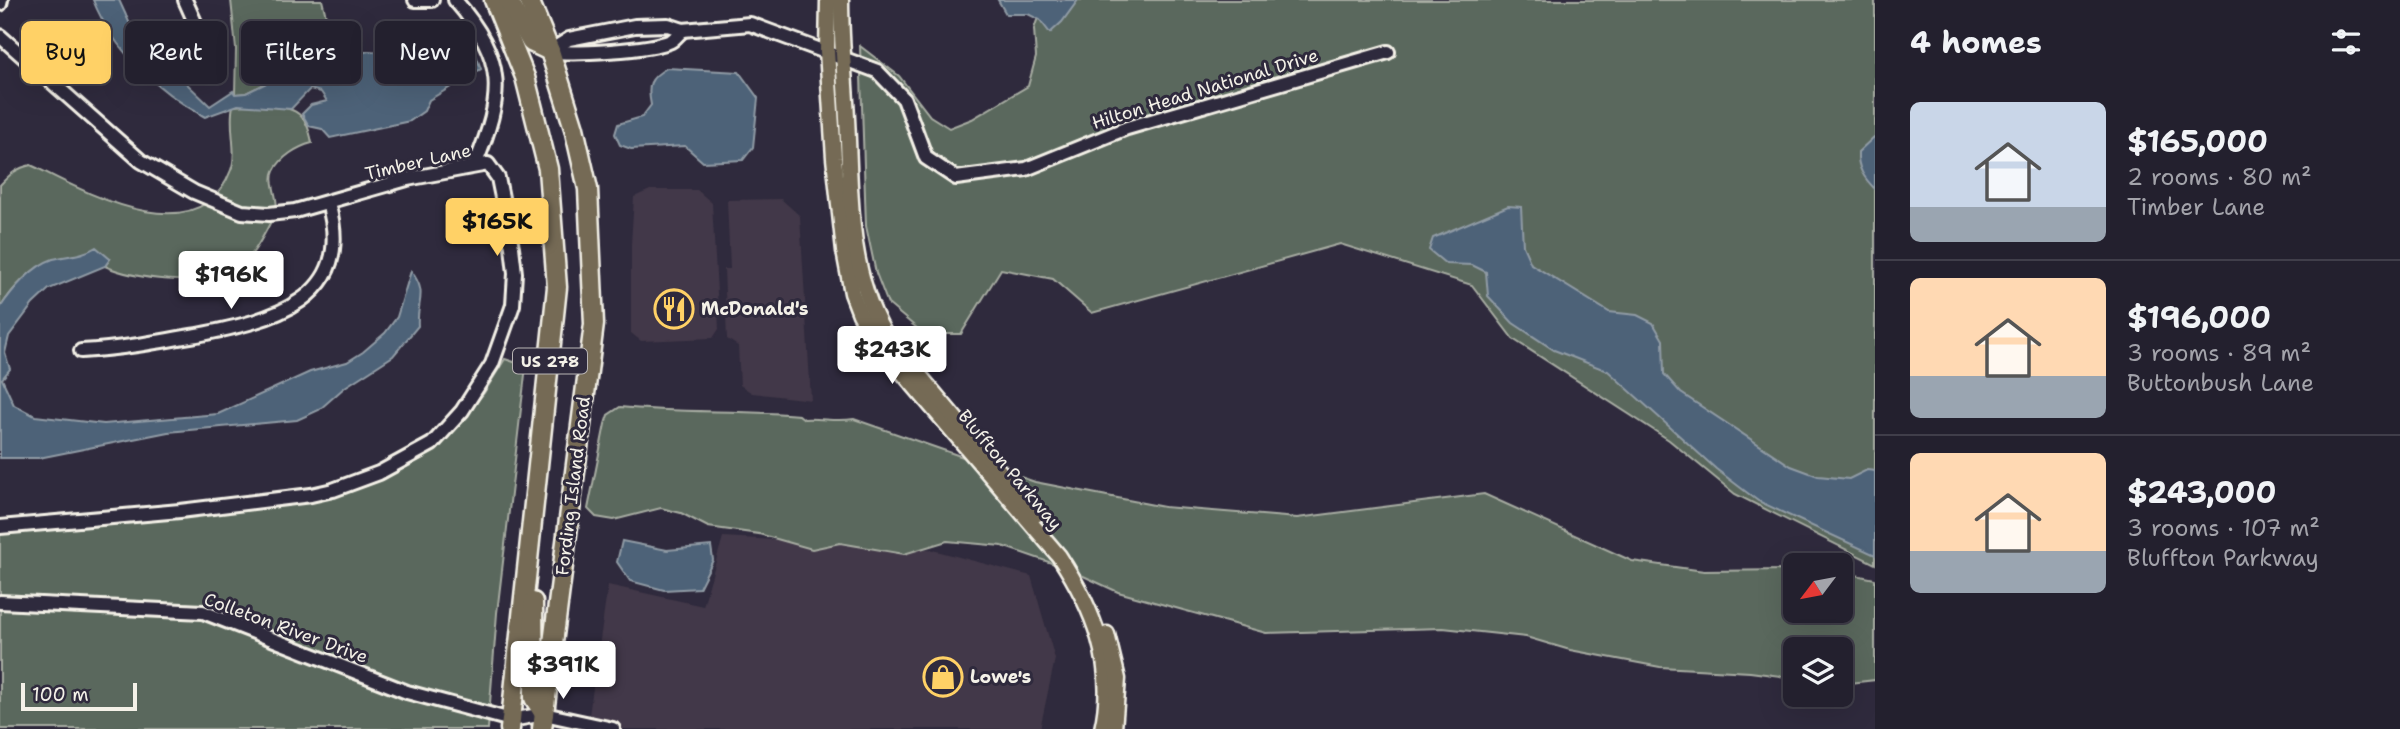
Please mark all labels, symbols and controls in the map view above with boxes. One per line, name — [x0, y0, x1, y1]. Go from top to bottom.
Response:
chip: Buy — [21, 21, 111, 84]
chip: Rent — [125, 21, 227, 84]
chip: Filters — [241, 21, 361, 84]
chip: New — [375, 21, 475, 84]
text: 4 homes — [1910, 22, 2042, 63]
icon: filters — [2327, 23, 2365, 61]
street label: Hilton Head National Drive — [1089, 43, 1321, 135]
text: $165,000 — [2127, 121, 2268, 162]
icon: home — [1966, 130, 2050, 214]
street label: Timber Lane — [363, 138, 473, 186]
text: 2 rooms · 80 m² — [2127, 162, 2312, 192]
text: Timber Lane — [2127, 192, 2265, 222]
pin: $165K — [448, 198, 546, 258]
text: $165K — [462, 206, 532, 236]
pin: $196K — [182, 252, 280, 311]
text: $196K — [195, 259, 267, 289]
restaurant icon: McDonald's — [653, 288, 695, 330]
place label: McDonald's — [701, 297, 808, 321]
text: $196,000 — [2127, 297, 2271, 338]
icon: home — [1966, 306, 2050, 390]
pin: $243K — [843, 326, 941, 386]
text: $243K — [853, 334, 931, 364]
text: 3 rooms · 89 m² — [2127, 338, 2311, 368]
road number: US 278 — [513, 348, 587, 374]
text: Buttonbush Lane — [2127, 368, 2314, 398]
street label: Fording Island Road — [550, 395, 596, 577]
street label: Bluffton Parkway — [953, 405, 1067, 535]
text: $243,000 — [2127, 472, 2277, 513]
icon: home — [1966, 481, 2050, 565]
text: 3 rooms · 107 m² — [2127, 513, 2320, 543]
text: Bluffton Parkway — [2127, 543, 2319, 573]
north arrow — [1783, 553, 1853, 623]
map controls — [1783, 553, 1853, 707]
street label: Colleton River Drive — [201, 587, 371, 669]
button: layers — [1783, 637, 1853, 707]
pin: $391K — [514, 642, 612, 701]
text: $391K — [527, 649, 599, 679]
shop icon: Lowe's — [922, 656, 964, 698]
place label: Lowe's — [970, 665, 1031, 689]
scale bar — [21, 680, 136, 712]
text: 100 m — [32, 682, 89, 707]

